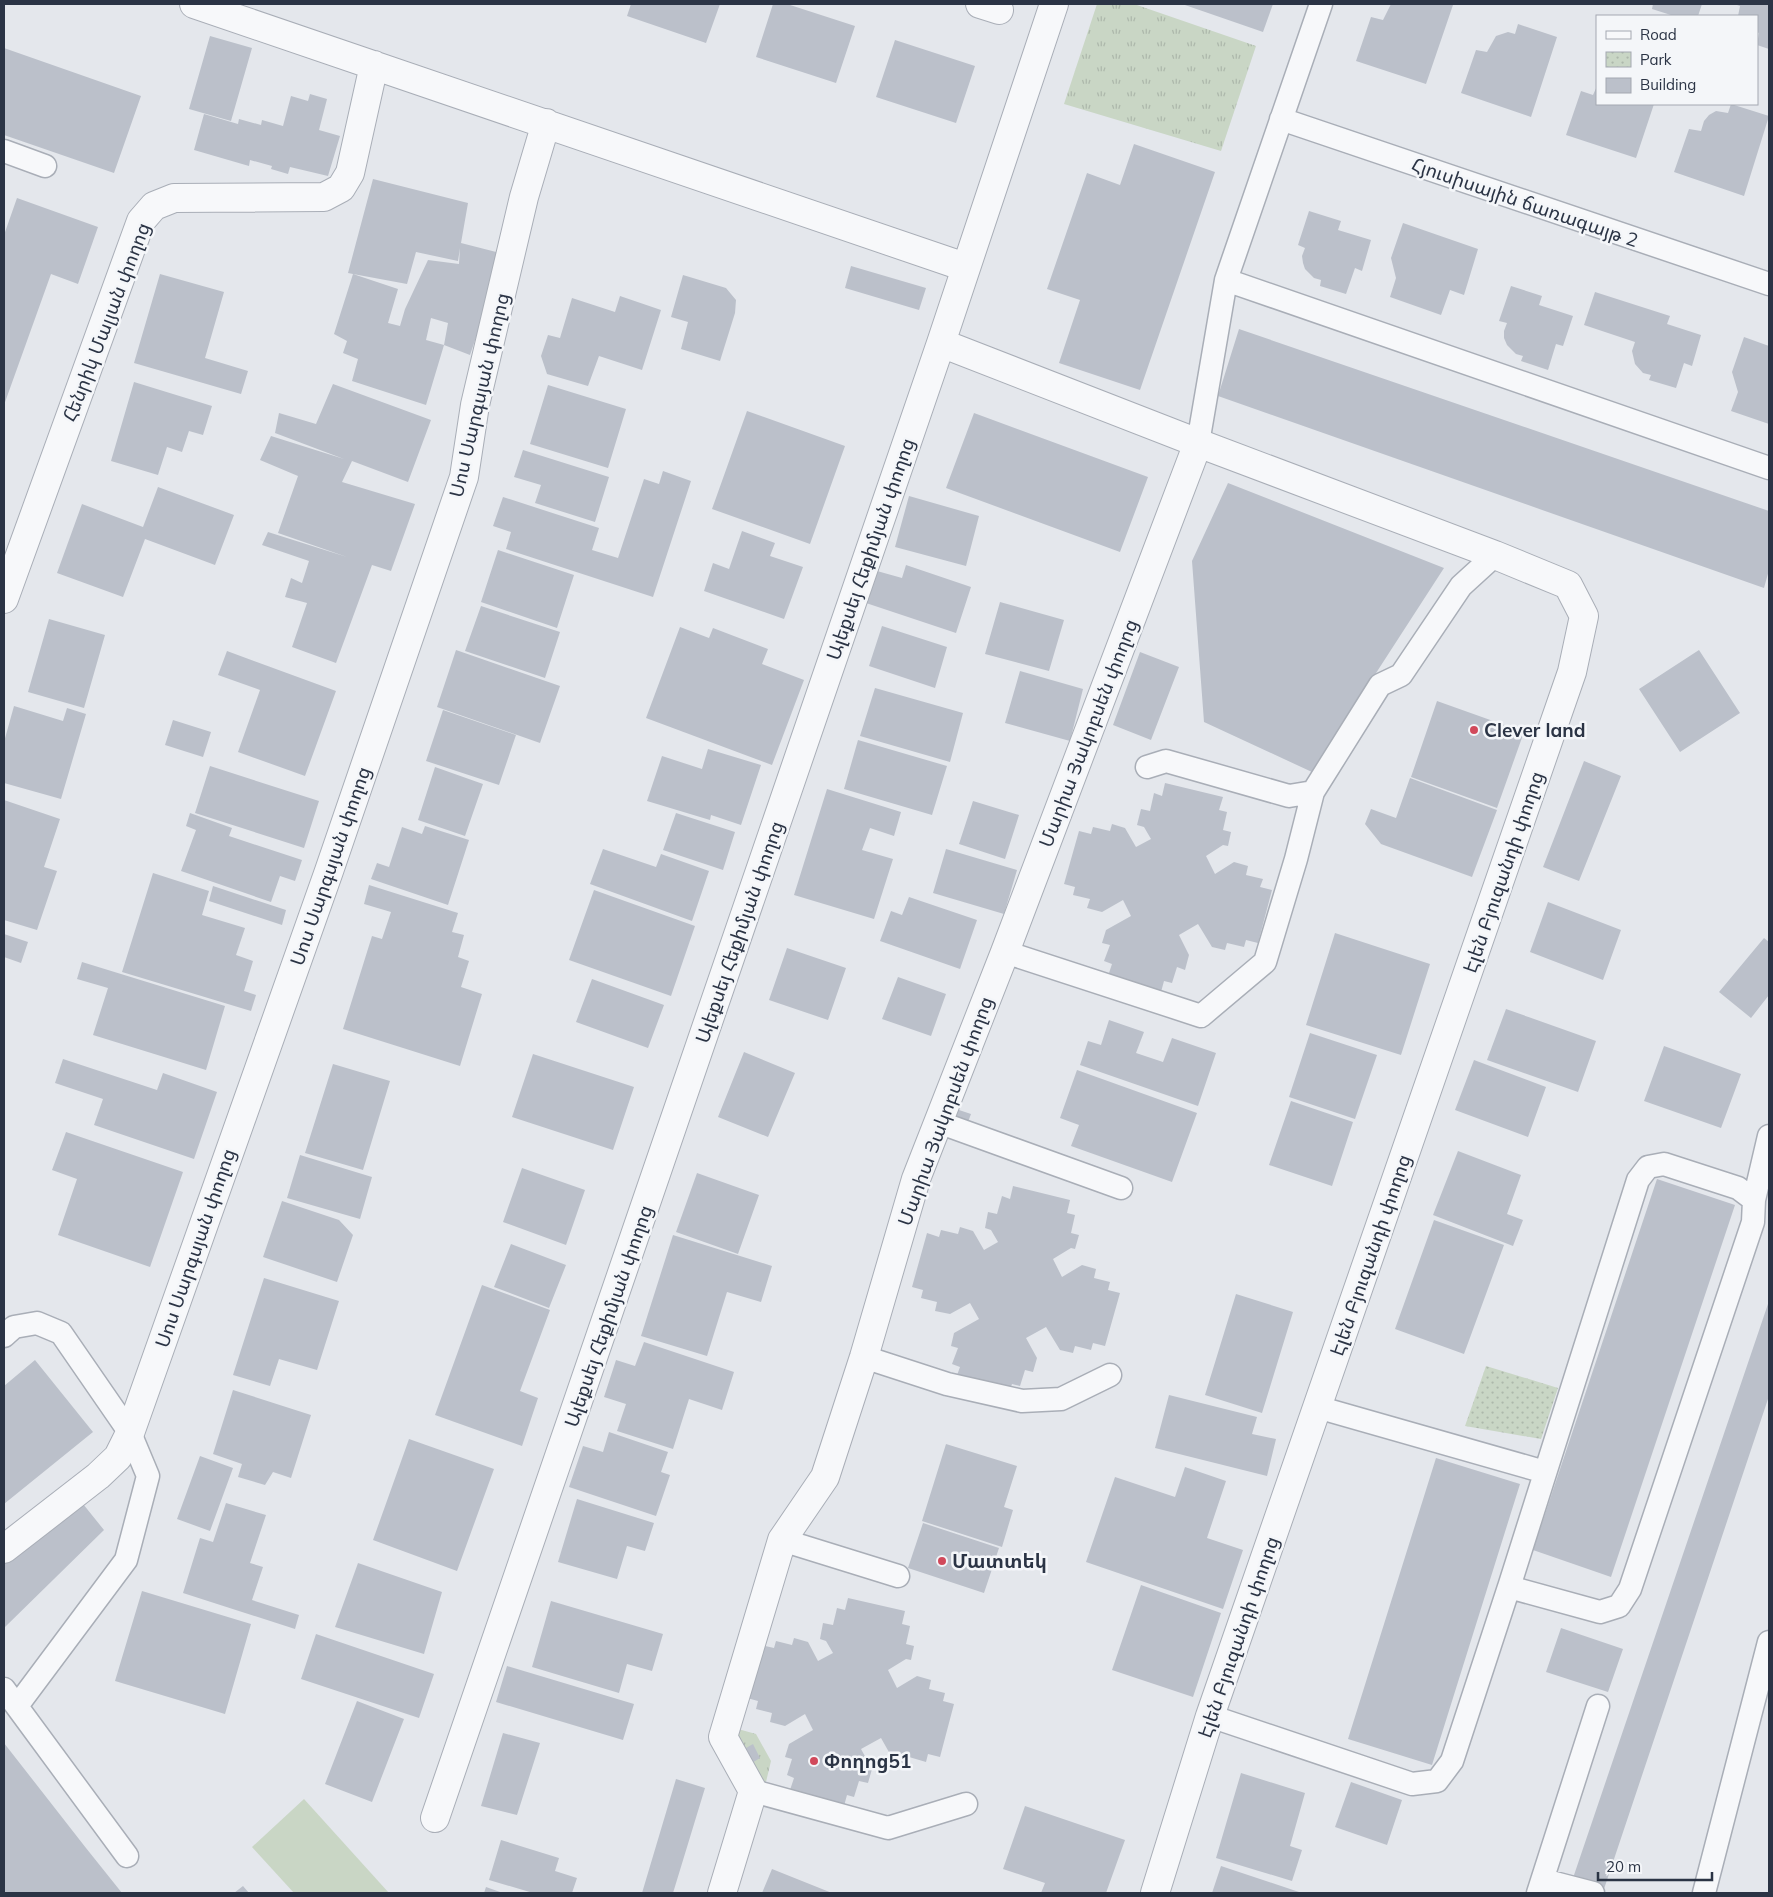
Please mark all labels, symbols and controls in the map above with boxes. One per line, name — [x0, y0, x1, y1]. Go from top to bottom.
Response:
legend — [1596, 15, 1758, 105]
text: Road — [1640, 25, 1677, 44]
text: Park — [1640, 50, 1672, 69]
text: Building — [1640, 75, 1696, 94]
street label: Հյուսիսային ճառագայթ 2 — [1409, 152, 1641, 252]
street label: Հենրիկ Մալյան փողոց — [57, 219, 155, 425]
street label: Սոս Սարգսյան փողոց — [444, 290, 514, 500]
street label: Ալեքսեյ Հեքիմյան փողոց — [821, 435, 919, 663]
street label: Մարիա Յակոբսեն փողոց — [1033, 616, 1143, 850]
place label: Clever land — [1484, 718, 1585, 742]
marker: Clever land — [1468, 724, 1480, 736]
street label: Սոս Սարգսյան փողոց — [285, 763, 375, 969]
street label: Էլեն Բյուզանդի փողոց — [1457, 768, 1549, 976]
street label: Ալեքսեյ Հեքիմյան փողոց — [690, 818, 788, 1046]
street label: Մարիա Յակոբսեն փողոց — [892, 993, 998, 1229]
street label: Սոս Սարգսյան փողոց — [150, 1145, 240, 1351]
street label: Էլեն Բյուզանդի փողոց — [1324, 1151, 1416, 1359]
street label: Ալեքսեյ Հեքիմյան փողոց — [559, 1202, 657, 1430]
street label: Էլեն Բյուզանդի փողոց — [1192, 1533, 1284, 1741]
place label: Մատտեկ — [952, 1549, 1047, 1573]
marker: Մատտեկ — [936, 1555, 948, 1567]
place label: Փողոց51 — [824, 1749, 911, 1773]
marker: Փողոց51 — [808, 1755, 820, 1767]
scale bar — [1598, 1850, 1712, 1882]
text: 20 m — [1606, 1857, 1641, 1876]

